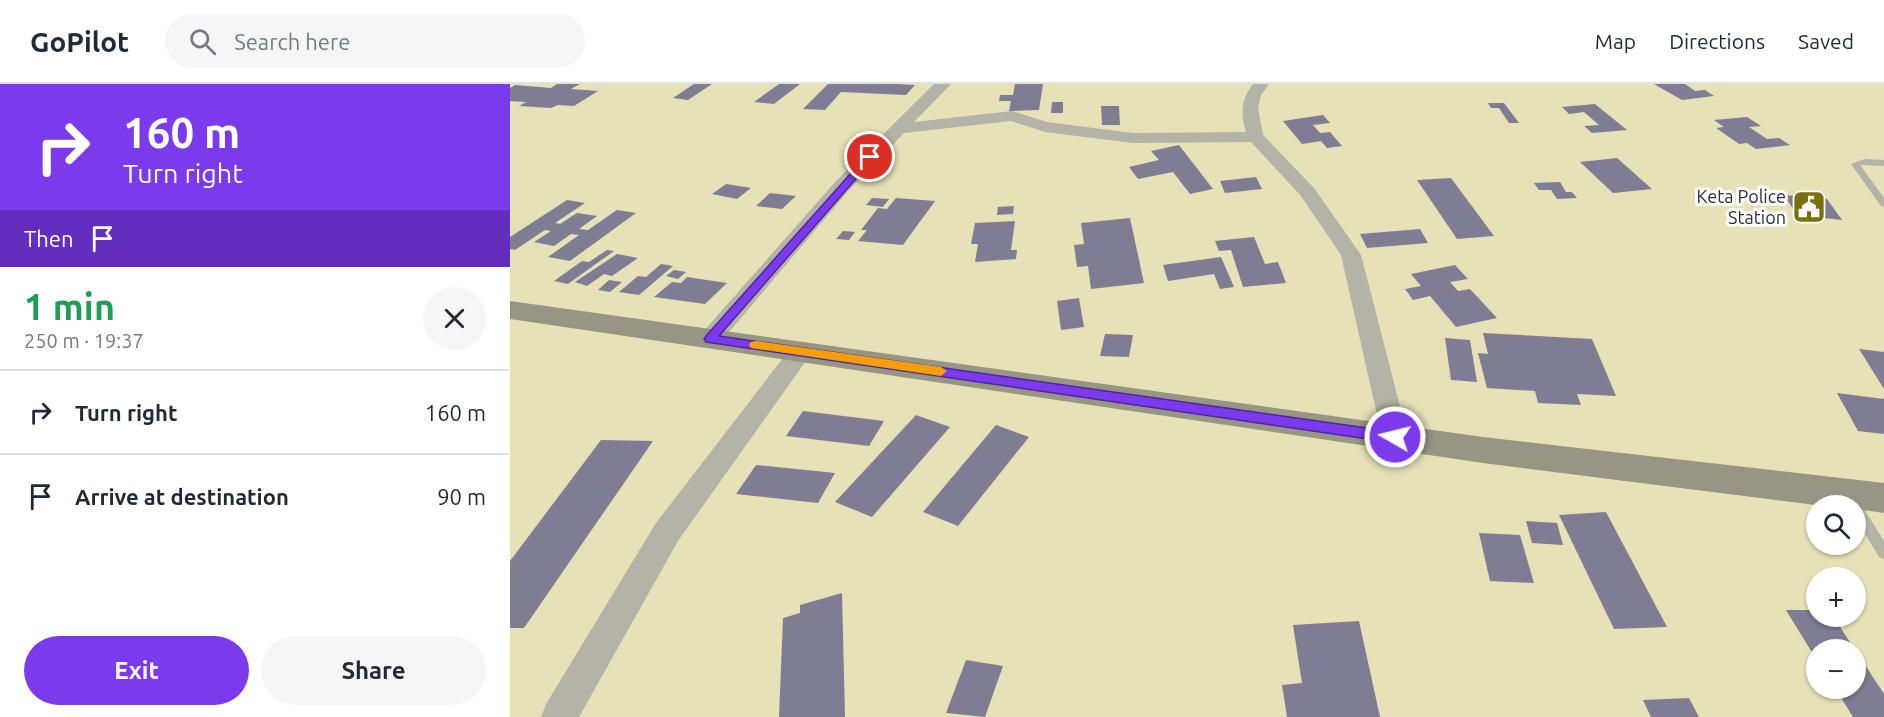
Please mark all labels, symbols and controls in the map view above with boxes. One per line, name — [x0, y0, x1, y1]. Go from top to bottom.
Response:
search box — [165, 14, 585, 68]
icon: search — [186, 25, 219, 58]
text: GoPilot — [30, 26, 129, 57]
text: Search here — [234, 29, 350, 54]
text: Map — [1595, 29, 1636, 53]
text: Directions — [1669, 29, 1765, 53]
text: Saved — [1798, 29, 1854, 53]
icon: right — [24, 108, 102, 186]
text: 160 m — [123, 109, 240, 156]
pin — [844, 131, 895, 182]
icon: arrive — [853, 140, 886, 173]
text: Turn right — [123, 158, 243, 188]
place label: Keta Police Station — [1696, 186, 1786, 227]
public building icon: Keta Police Station — [1791, 189, 1827, 225]
icon: arrive — [86, 222, 119, 255]
text: Then — [24, 226, 74, 251]
text: 1 min — [24, 286, 115, 327]
button: close — [423, 287, 486, 350]
text: 250 m · 19:37 — [24, 329, 144, 352]
icon: right — [24, 396, 57, 429]
text: Turn right — [75, 400, 177, 425]
text: 160 m — [425, 400, 486, 425]
position arrow — [1363, 405, 1427, 469]
icon: arrive — [24, 480, 57, 513]
text: Arrive at destination — [75, 484, 289, 509]
text: 90 m — [437, 484, 486, 509]
map controls — [1806, 495, 1866, 699]
button: search — [1806, 495, 1866, 555]
button: + — [1806, 567, 1866, 627]
button: Exit — [24, 636, 249, 705]
button: Share — [261, 636, 486, 705]
button: − — [1806, 639, 1866, 699]

